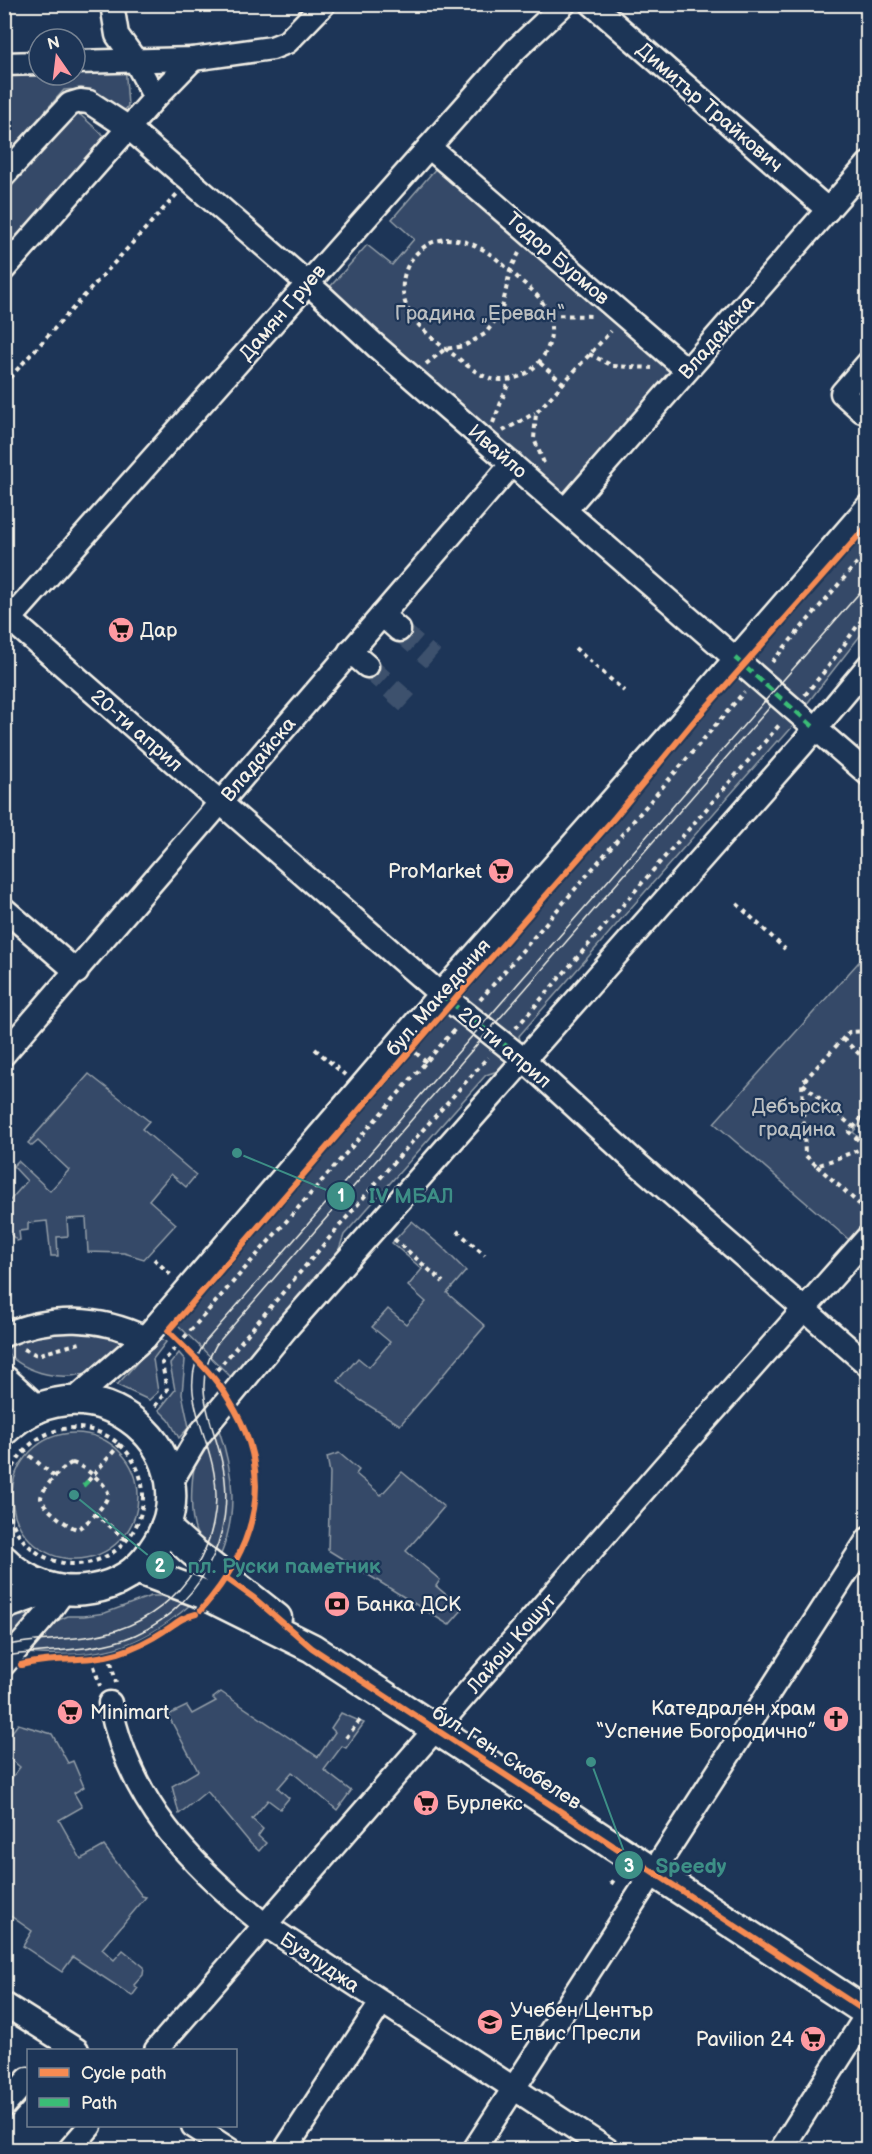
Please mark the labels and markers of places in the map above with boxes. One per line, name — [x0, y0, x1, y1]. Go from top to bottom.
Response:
supermarket icon: Дар — [106, 615, 136, 645]
place label: Дар — [140, 619, 178, 643]
supermarket icon: ProMarket — [486, 856, 516, 886]
place label: ProMarket — [388, 860, 482, 884]
callout: IV МБАЛ — [326, 1176, 466, 1215]
callout: пл. Руски паметник — [145, 1546, 392, 1585]
bank icon: Банка ДСК — [322, 1589, 352, 1619]
place label: Банка ДСК — [356, 1593, 461, 1617]
supermarket icon: Minimart — [55, 1697, 85, 1727]
place label: Катедрален храм “Успение Богородично” — [596, 1697, 816, 1744]
place label: Minimart — [90, 1701, 169, 1725]
church icon: Катедрален храм “Успение Богородично” — [821, 1704, 851, 1734]
supermarket icon: Бурлекс — [411, 1788, 441, 1818]
place label: Бурлекс — [446, 1792, 523, 1816]
callout: Speedy — [614, 1846, 739, 1885]
place label: Учебен Център Елвис Пресли — [510, 1999, 654, 2046]
school or university icon: Учебен Център Елвис Пресли — [475, 2007, 505, 2037]
supermarket icon: Pavilion 24 — [798, 2024, 828, 2054]
place label: Pavilion 24 — [696, 2028, 794, 2052]

